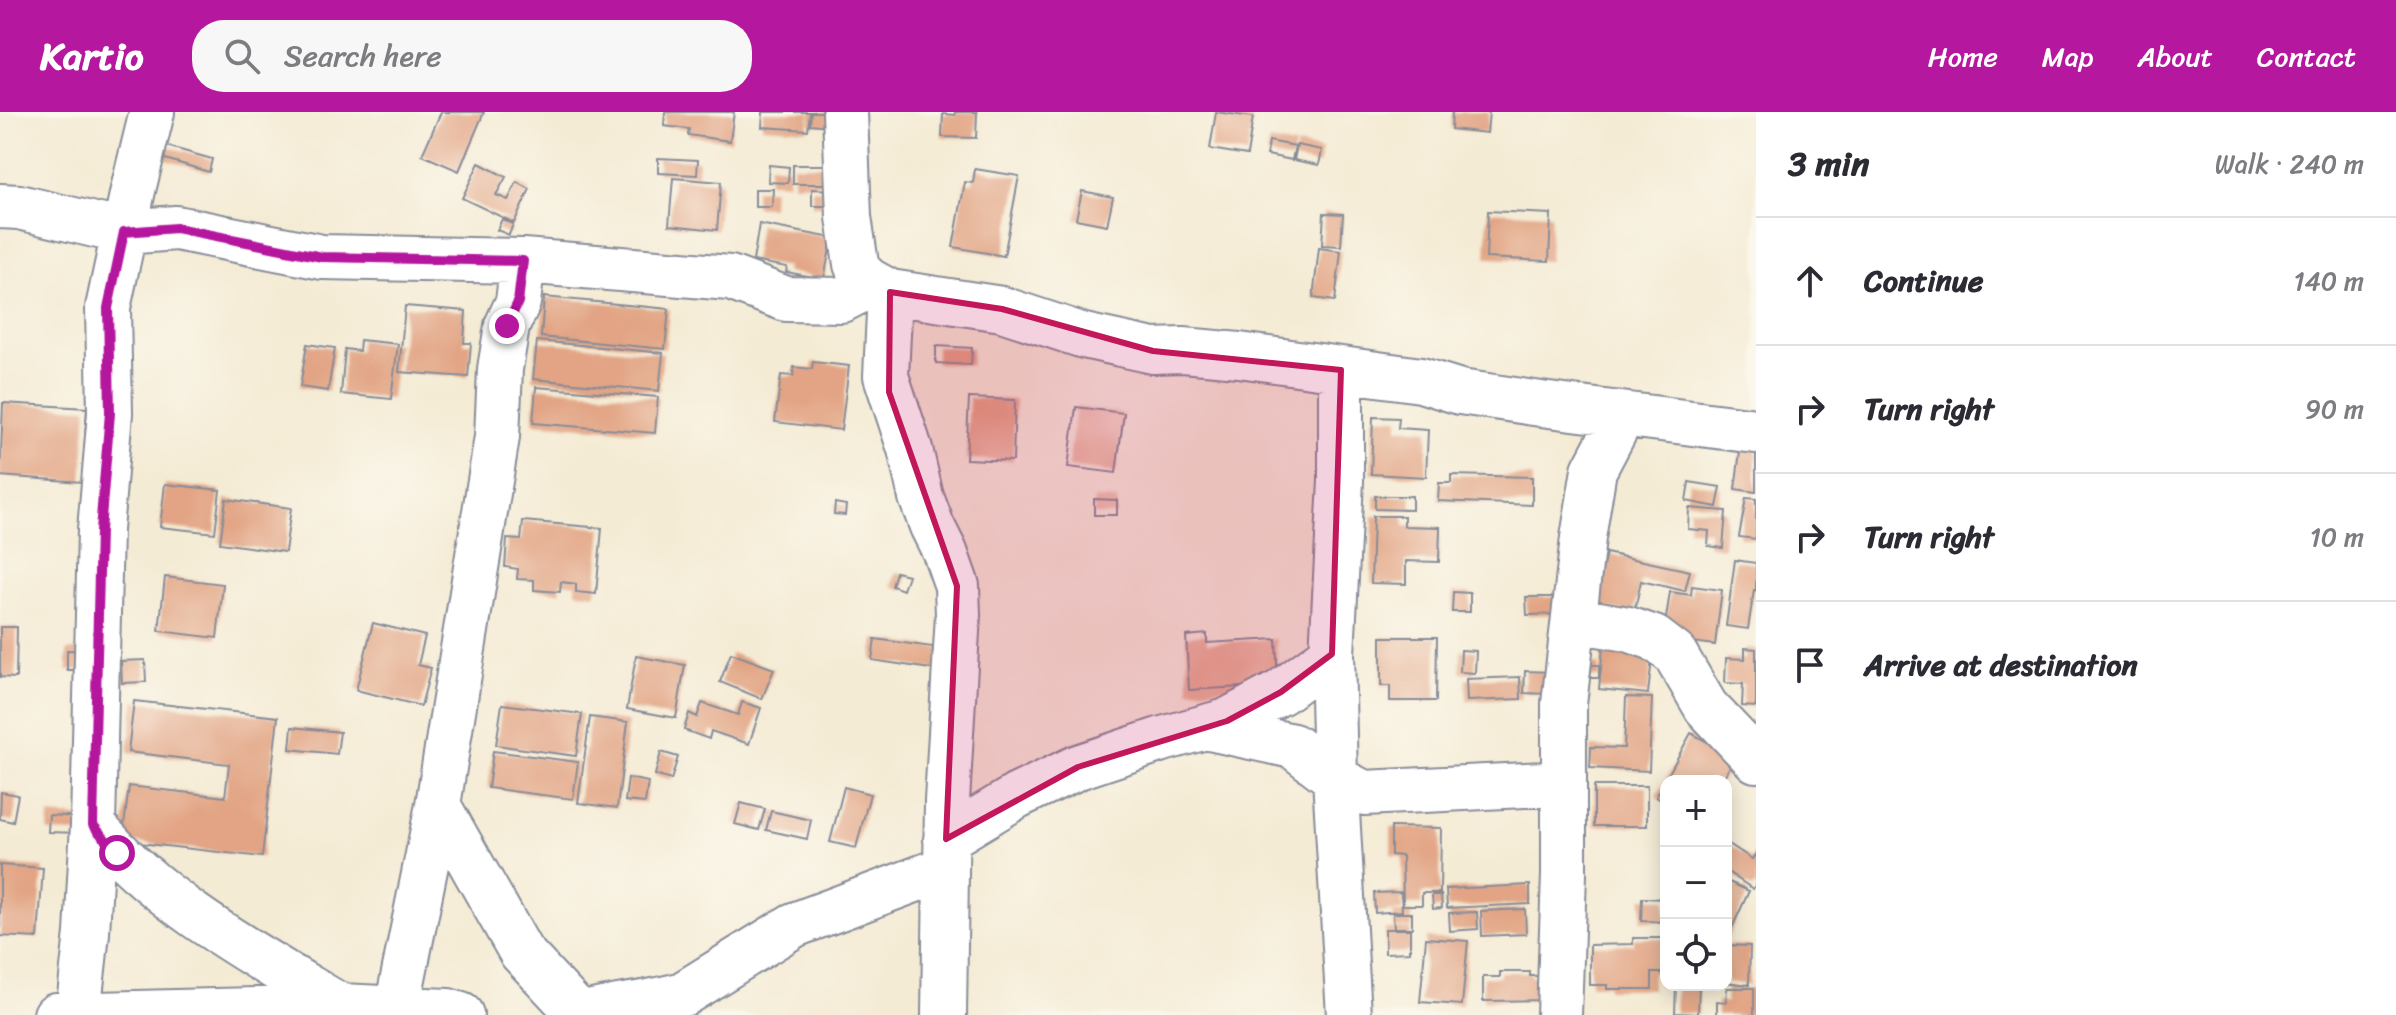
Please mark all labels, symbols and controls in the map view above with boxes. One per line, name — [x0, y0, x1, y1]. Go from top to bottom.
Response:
search box — [192, 20, 752, 92]
text: Kartio — [40, 23, 144, 90]
text: Search here — [284, 29, 442, 83]
text: Home — [1928, 32, 1998, 81]
text: Map — [2042, 32, 2093, 81]
text: About — [2137, 32, 2213, 81]
text: Contact — [2257, 32, 2356, 81]
icon: search — [220, 34, 264, 78]
text: 3 min — [1788, 134, 1869, 194]
text: Walk · 240 m — [2215, 141, 2364, 187]
text: Continue — [1864, 254, 1983, 308]
text: 140 m — [2293, 258, 2364, 304]
icon: ahead — [1788, 259, 1832, 303]
route end — [489, 308, 525, 344]
text: Turn right — [1864, 382, 1994, 436]
text: 90 m — [2305, 386, 2364, 432]
icon: right — [1788, 387, 1832, 431]
text: Turn right — [1864, 510, 1994, 564]
text: 10 m — [2310, 514, 2364, 560]
icon: right — [1788, 515, 1832, 559]
text: Arrive at destination — [1864, 638, 2138, 692]
icon: arrive — [1788, 643, 1832, 687]
map controls — [1660, 775, 1732, 991]
button: + — [1660, 775, 1732, 847]
route start — [99, 835, 135, 871]
button: − — [1660, 847, 1732, 919]
button: locate — [1660, 919, 1732, 991]

